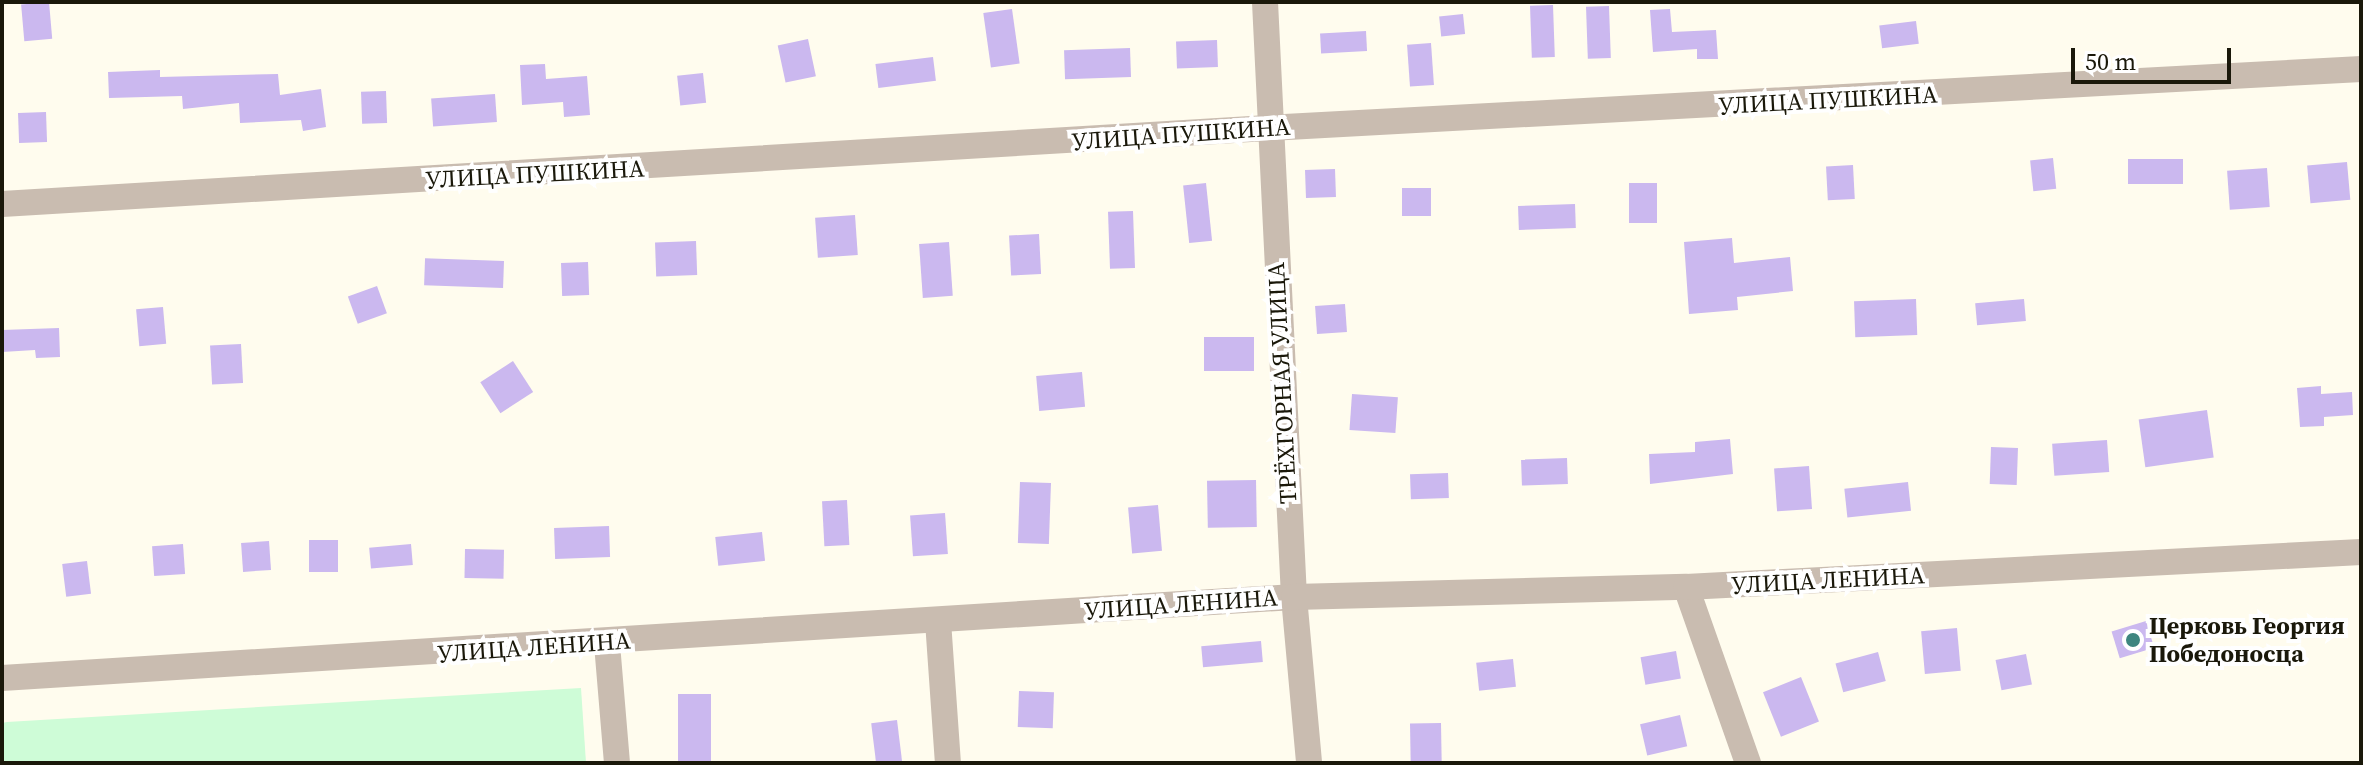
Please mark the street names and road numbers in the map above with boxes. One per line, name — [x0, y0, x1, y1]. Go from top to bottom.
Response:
street label: УЛИЦА ПУШКИНА — [1718, 80, 1938, 120]
street label: УЛИЦА ПУШКИНА — [1071, 112, 1291, 156]
street label: УЛИЦА ПУШКИНА — [425, 154, 645, 194]
street label: ТРЁХГОРНАЯ УЛИЦА — [1261, 261, 1303, 505]
street label: УЛИЦА ЛЕНИНА — [1730, 561, 1926, 599]
street label: УЛИЦА ЛЕНИНА — [1083, 583, 1279, 625]
street label: УЛИЦА ЛЕНИНА — [436, 626, 632, 668]

